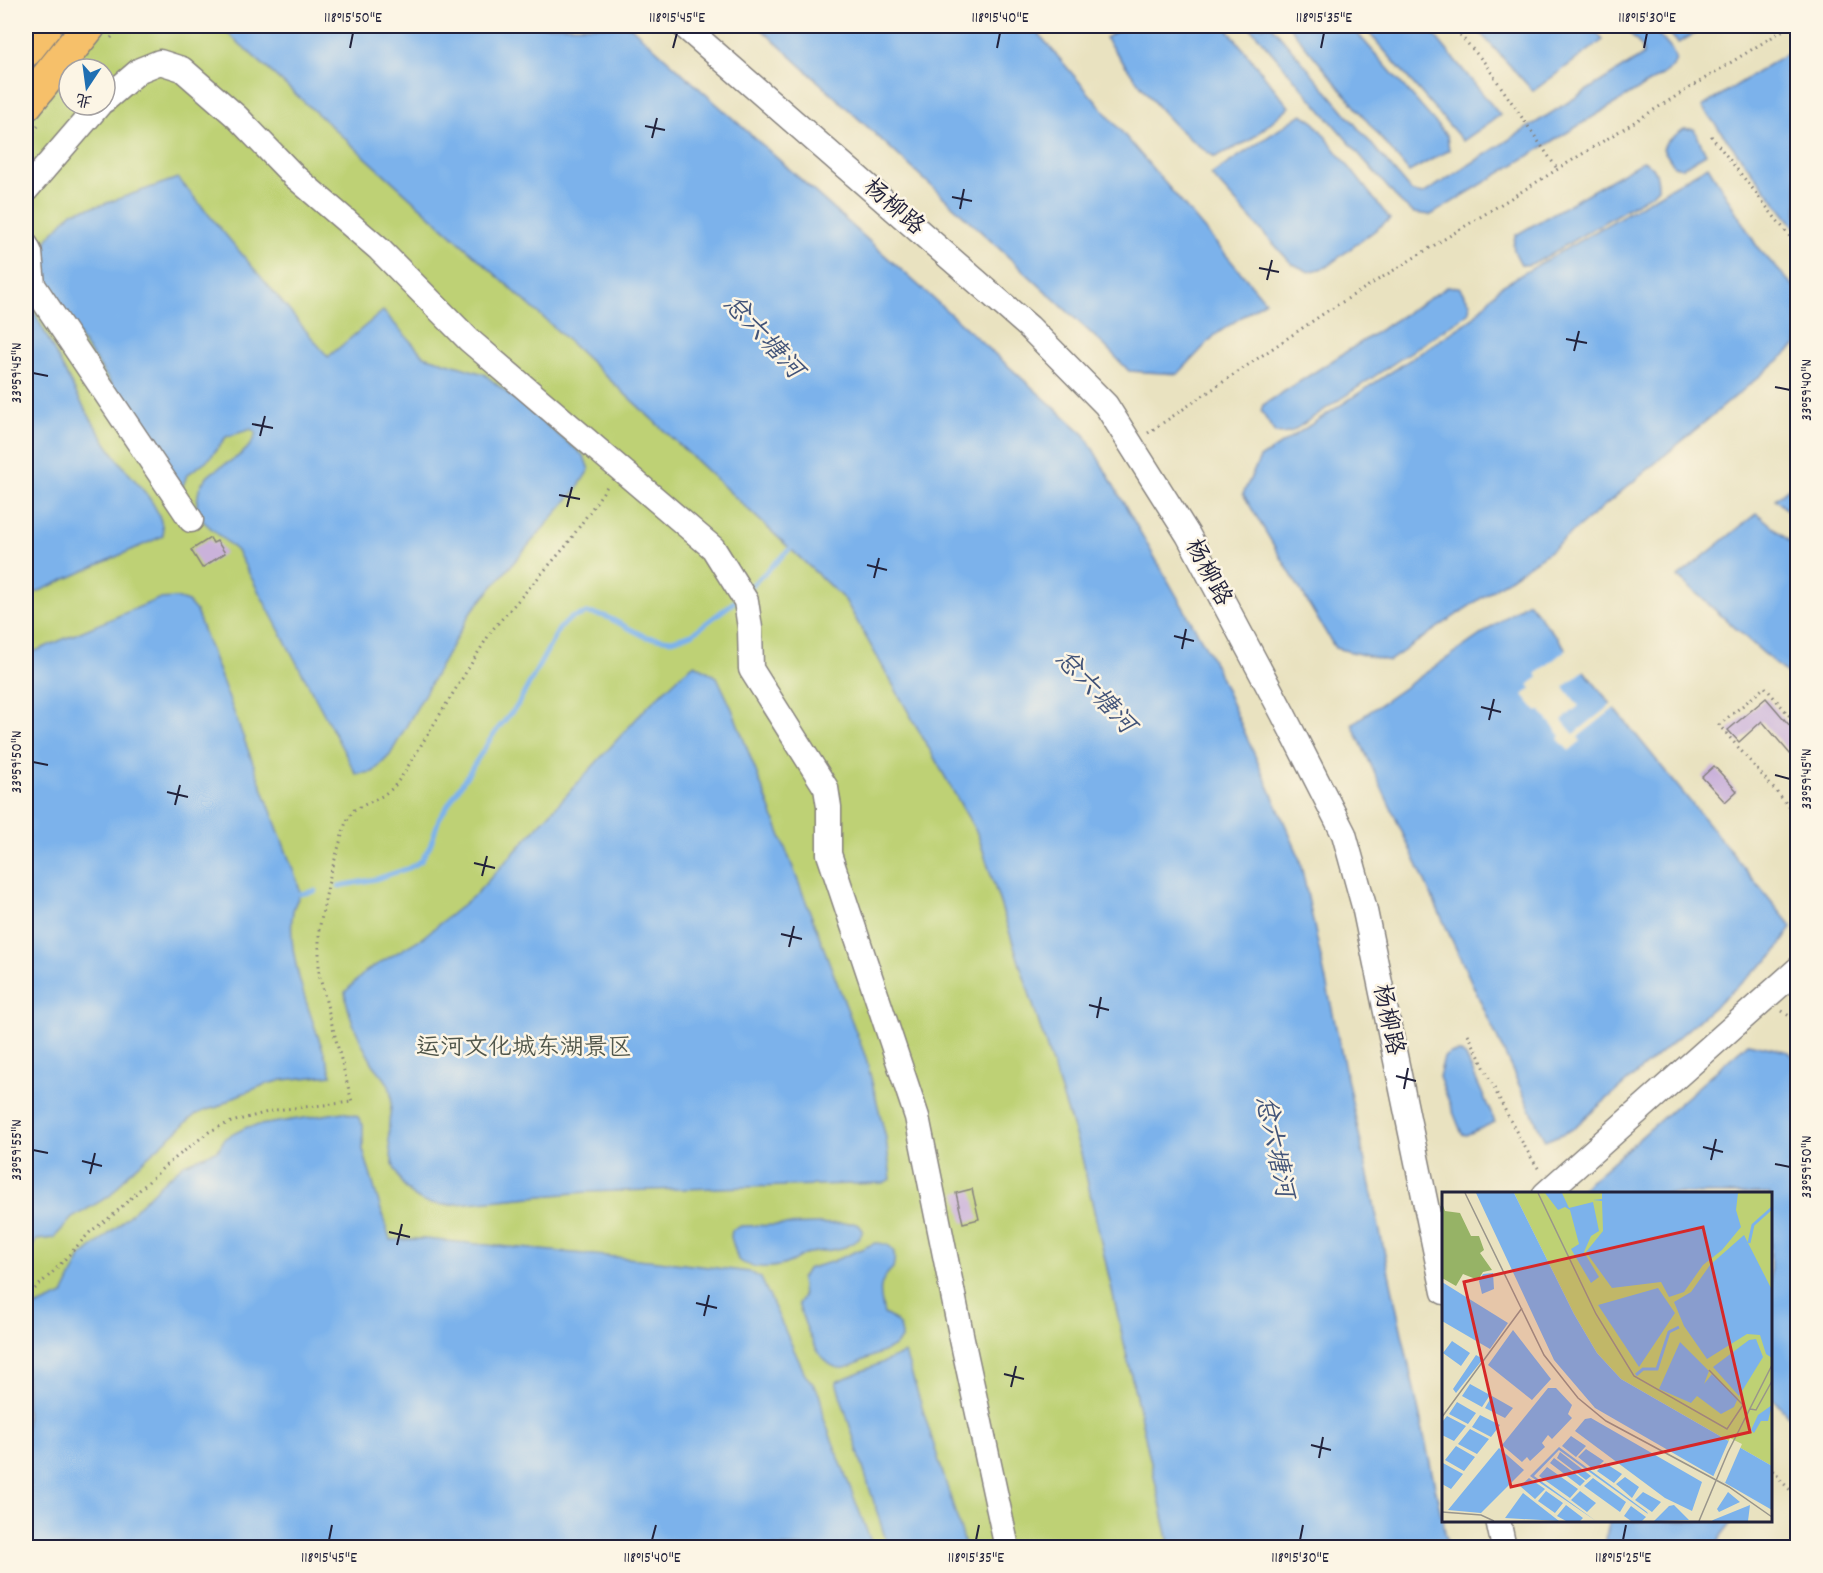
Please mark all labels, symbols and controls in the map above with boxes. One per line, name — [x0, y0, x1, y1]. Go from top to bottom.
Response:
text: 118°15'50"E — [324, 8, 382, 30]
text: 118°15'45"E — [649, 8, 705, 30]
text: 118°15'40"E — [971, 8, 1029, 30]
text: 118°15'35"E — [1296, 8, 1352, 30]
text: 118°15'30"E — [1618, 8, 1676, 30]
north arrow — [57, 57, 117, 117]
text: 北 — [74, 86, 95, 112]
street label: 杨柳路 — [855, 172, 931, 244]
water label: 总六塘河 — [713, 287, 814, 392]
text: 33°59'45"N — [7, 343, 29, 403]
text: 33°59'40"N — [1797, 359, 1819, 421]
street label: 杨柳路 — [1175, 533, 1239, 613]
water label: 总六塘河 — [1045, 642, 1146, 747]
text: 33°59'50"N — [7, 731, 29, 793]
text: 33°59'45"N — [1797, 749, 1819, 809]
street label: 杨柳路 — [1363, 981, 1411, 1059]
park label: 运河文化城东湖景区 — [416, 1032, 632, 1066]
water label: 总六塘河 — [1244, 1092, 1303, 1206]
text: 33°59'55"N — [7, 1119, 29, 1181]
text: 33°59'50"N — [1797, 1136, 1819, 1198]
inset map — [1442, 1192, 1772, 1522]
text: 118°15'45"E — [301, 1548, 357, 1570]
text: 118°15'40"E — [623, 1548, 681, 1570]
text: 118°15'35"E — [948, 1548, 1004, 1570]
text: 118°15'30"E — [1271, 1548, 1329, 1570]
text: 118°15'25"E — [1595, 1548, 1651, 1570]

